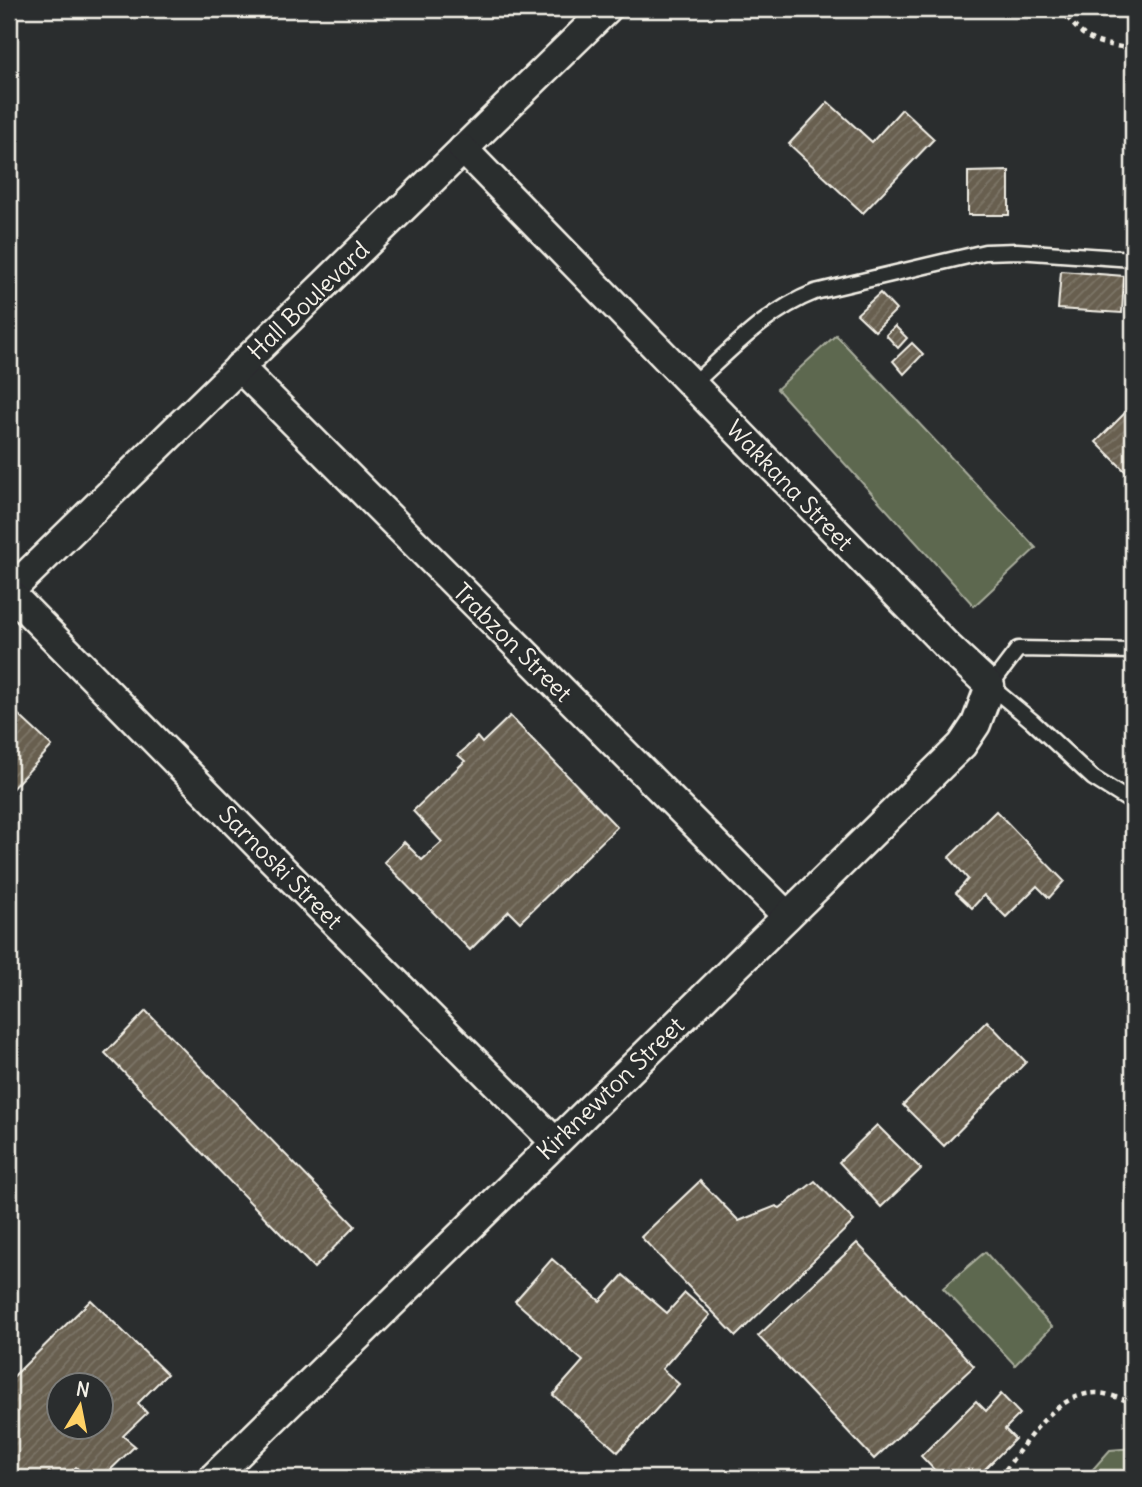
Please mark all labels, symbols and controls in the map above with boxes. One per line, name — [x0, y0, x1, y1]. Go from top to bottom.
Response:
street label: Hall Boulevard — [241, 234, 375, 366]
street label: Wakkana Street — [720, 413, 860, 557]
street label: Trabzon Street — [447, 576, 579, 708]
street label: Sarnoski Street — [213, 799, 349, 935]
street label: Kirknewton Street — [530, 1010, 690, 1166]
north arrow — [46, 1372, 116, 1442]
text: N — [74, 1376, 92, 1402]

